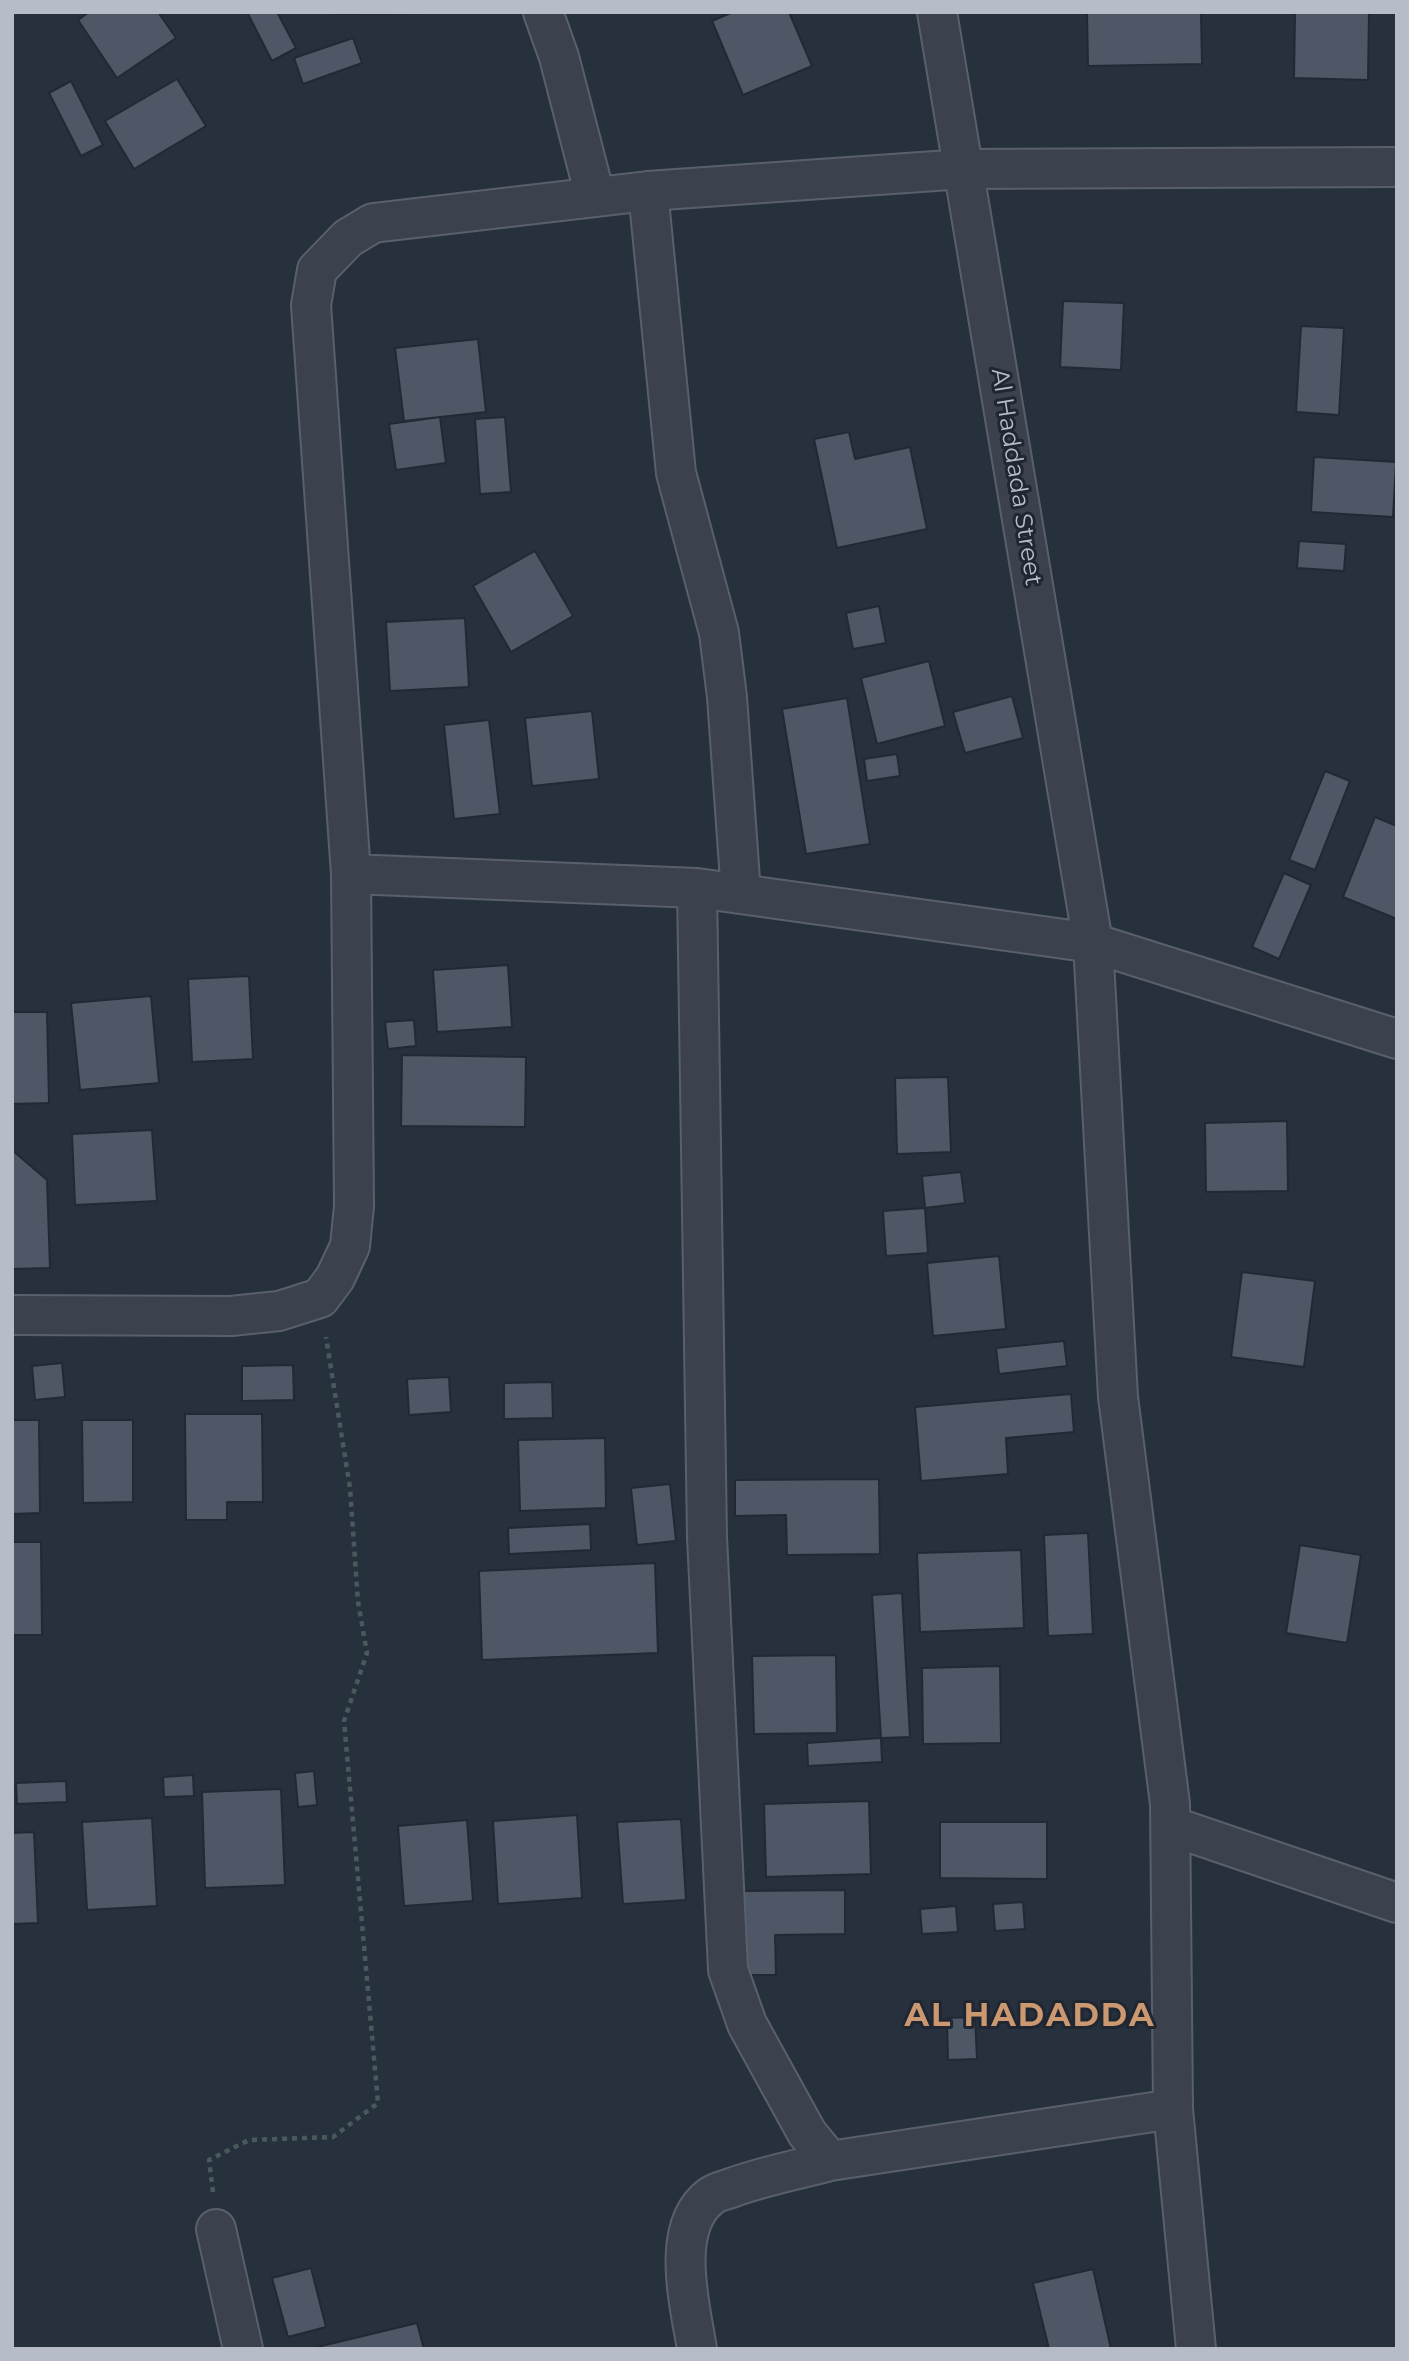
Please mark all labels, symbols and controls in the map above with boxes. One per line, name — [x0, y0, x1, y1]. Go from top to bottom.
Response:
street label: Al Haddada Street — [985, 366, 1047, 588]
district label: AL HADADDA — [906, 1998, 1154, 2036]

